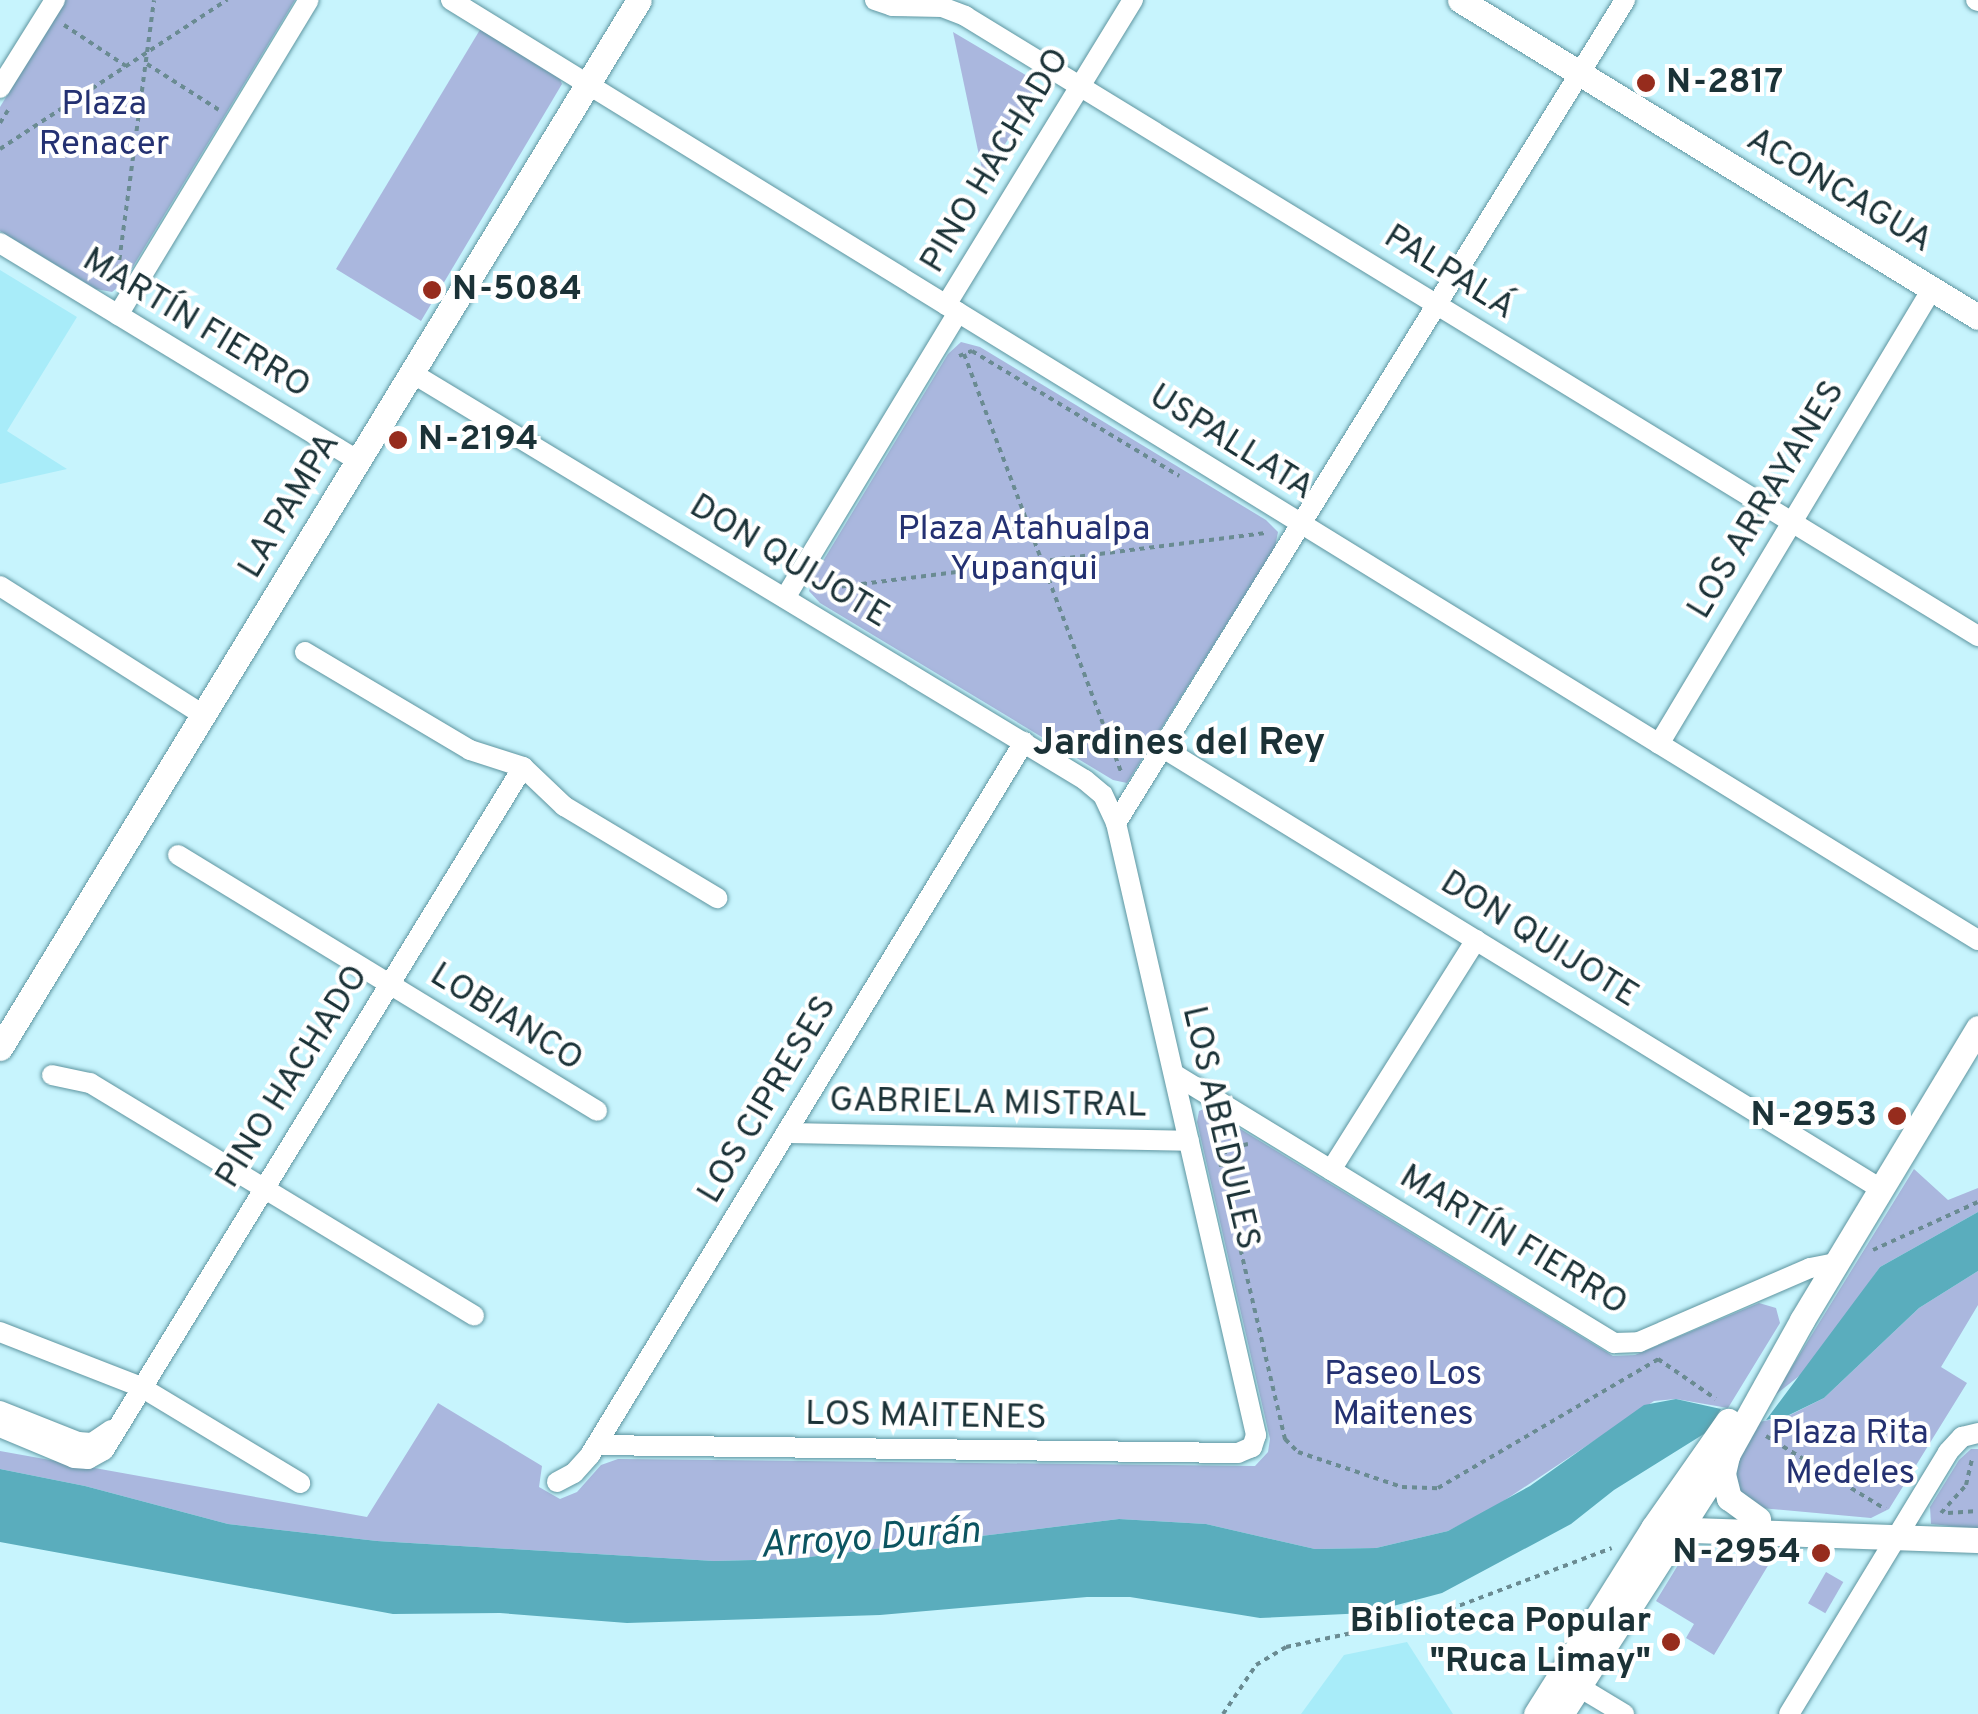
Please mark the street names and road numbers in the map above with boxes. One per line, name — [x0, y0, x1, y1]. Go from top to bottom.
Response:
street label: PINO HACHADO — [912, 41, 1080, 281]
street label: ACONCAGUA — [1739, 119, 1939, 263]
street label: PALPALÁ — [1376, 216, 1522, 330]
street label: MARTÍN FIERRO — [74, 239, 318, 409]
street label: LOS ARRAYANES — [1679, 373, 1855, 627]
street label: USPALLATA — [1141, 376, 1321, 510]
street label: LA PAMPA — [230, 425, 350, 587]
street label: DON QUIJOTE — [681, 486, 897, 638]
street label: DON QUIJOTE — [1432, 862, 1646, 1018]
street label: LOBIANCO — [422, 955, 590, 1081]
street label: PINO HACHADO — [208, 958, 378, 1196]
street label: LOS CIPRESES — [690, 989, 846, 1211]
street label: LOS ABEDULES — [1171, 1001, 1269, 1255]
street label: GABRIELA MISTRAL — [828, 1080, 1148, 1128]
street label: MARTÍN FIERRO — [1391, 1156, 1635, 1326]
street label: LOS MAITENES — [805, 1394, 1047, 1440]

